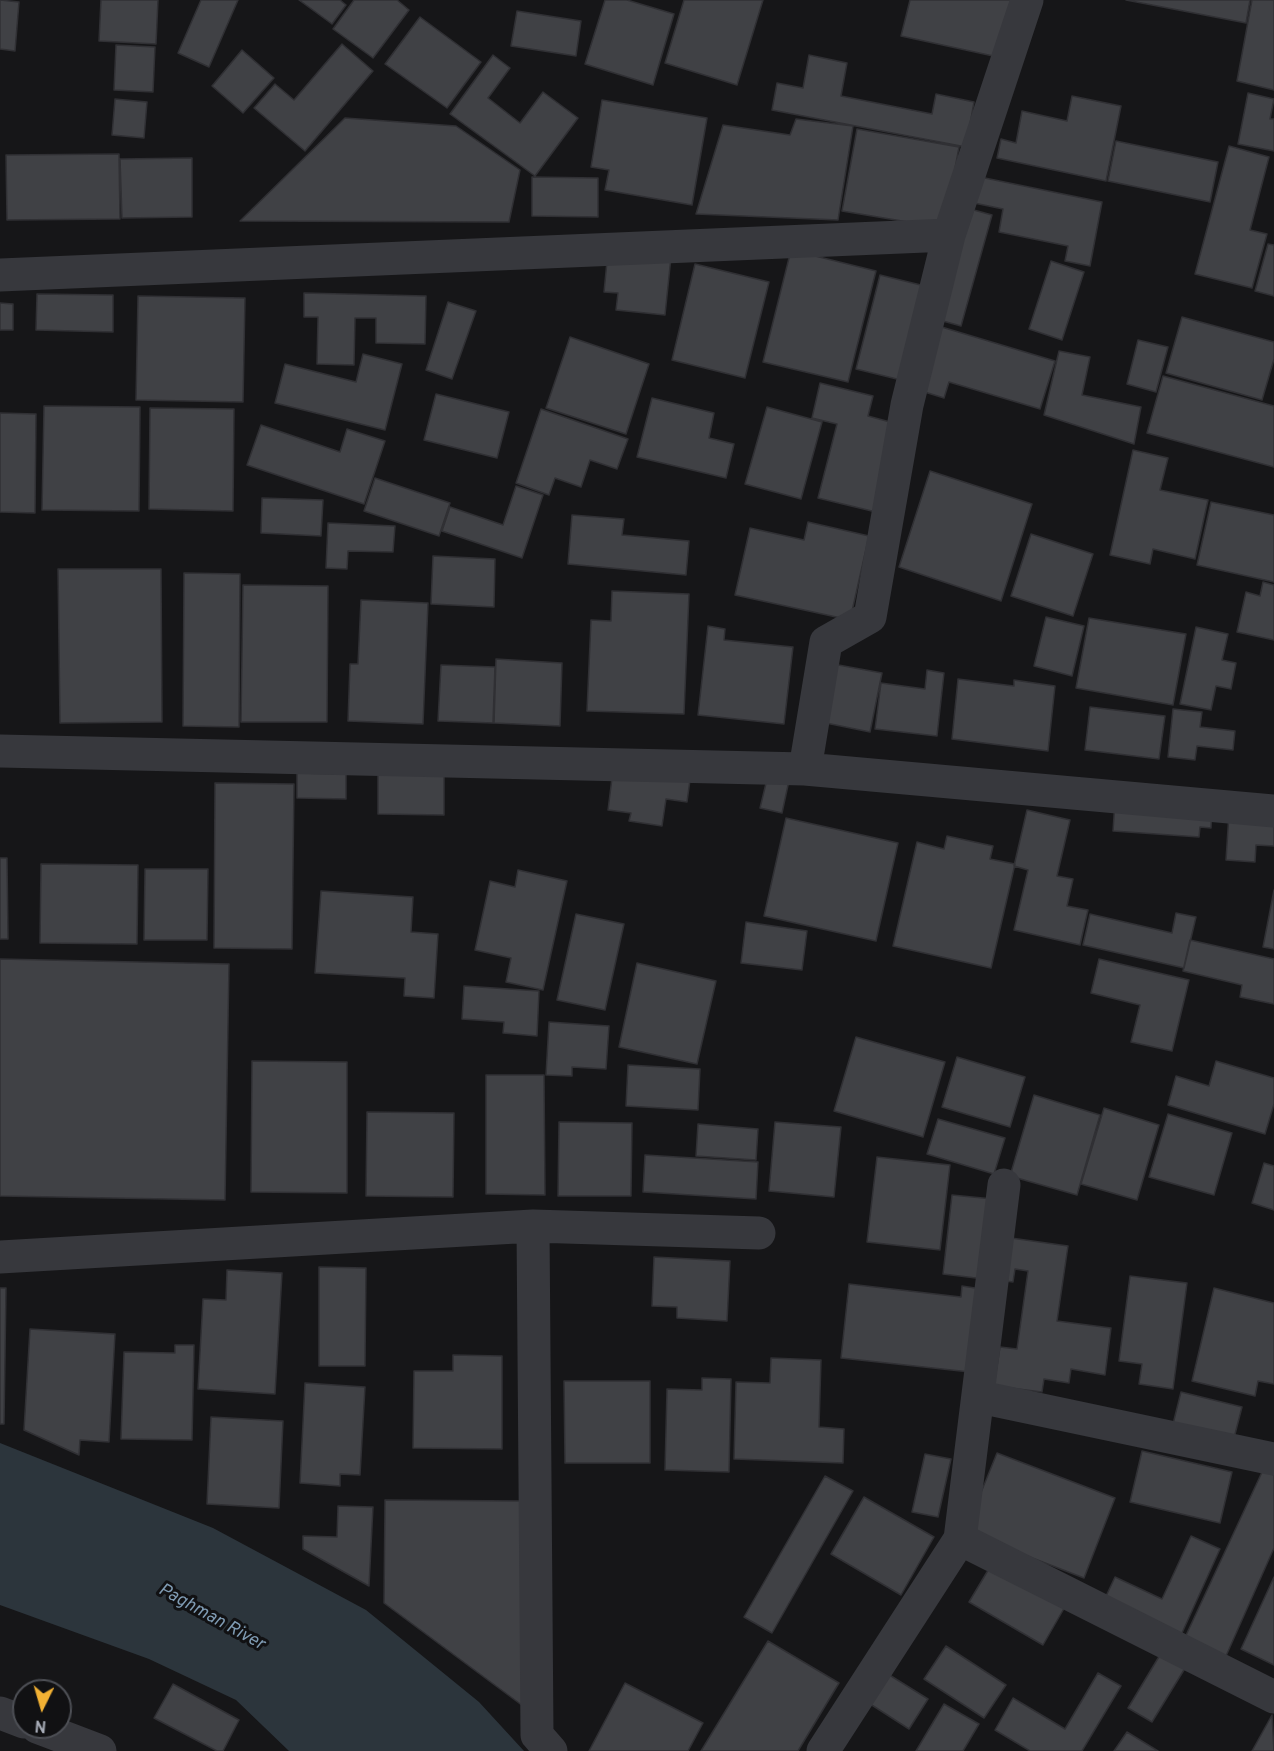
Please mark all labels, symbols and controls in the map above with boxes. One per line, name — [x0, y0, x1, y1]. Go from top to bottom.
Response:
water label: Paghman River — [154, 1580, 268, 1656]
north arrow — [12, 1679, 72, 1739]
text: N — [34, 1714, 47, 1735]

